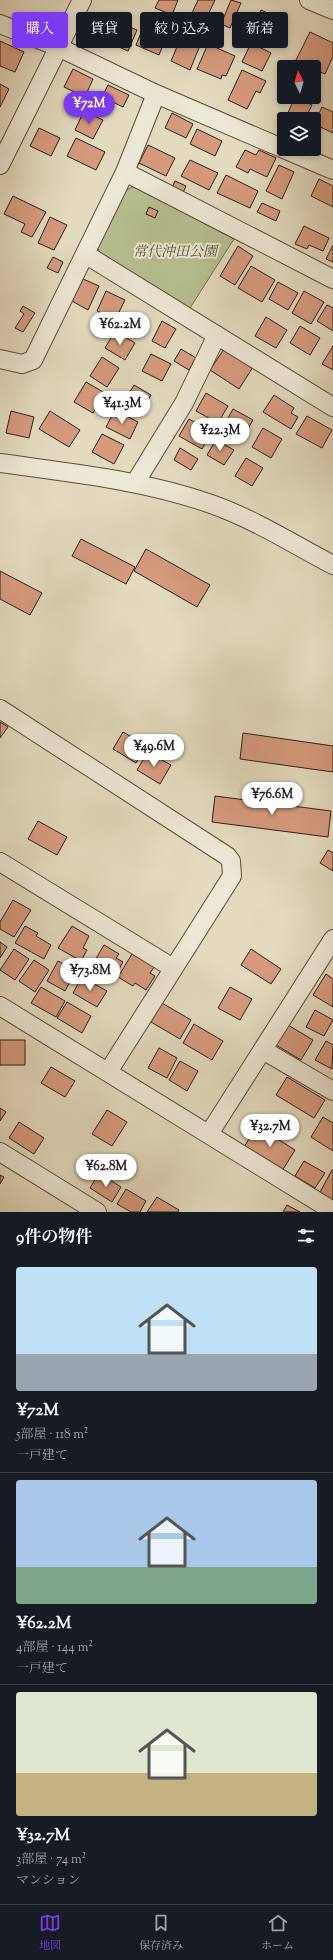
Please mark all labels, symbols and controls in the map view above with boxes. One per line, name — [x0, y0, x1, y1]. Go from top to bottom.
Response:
chip: 購入 — [12, 12, 68, 48]
chip: 賃貸 — [76, 12, 132, 48]
chip: 絞り込み — [140, 12, 224, 48]
chip: 新着 — [232, 12, 288, 48]
north arrow — [277, 60, 321, 104]
map controls — [277, 60, 321, 156]
pin: ¥72M — [65, 91, 113, 125]
text: ¥72M — [73, 95, 105, 113]
button: layers — [277, 112, 321, 156]
park label: 常代沖田公園 — [133, 243, 219, 263]
pin: ¥62.2M — [87, 312, 153, 346]
text: ¥62.2M — [99, 316, 141, 334]
pin: ¥41.3M — [89, 391, 155, 425]
text: ¥41.3M — [102, 395, 142, 413]
pin: ¥22.3M — [187, 418, 253, 452]
text: ¥22.3M — [200, 422, 240, 440]
pin: ¥49.6M — [121, 734, 187, 768]
text: ¥49.6M — [133, 738, 175, 756]
pin: ¥76.6M — [239, 782, 305, 816]
text: ¥76.6M — [251, 786, 293, 804]
pin: ¥73.8M — [57, 958, 123, 992]
text: ¥73.8M — [69, 962, 111, 980]
pin: ¥32.7M — [237, 1114, 303, 1148]
text: ¥32.7M — [249, 1118, 291, 1136]
pin: ¥62.8M — [73, 1154, 139, 1188]
text: ¥62.8M — [85, 1158, 127, 1176]
icon: filters — [295, 1225, 317, 1247]
text: 9件の物件 — [16, 1226, 92, 1250]
icon: home — [131, 1293, 203, 1365]
text: ¥72M — [16, 1399, 59, 1423]
text: 5部屋 · 118 m² — [16, 1426, 89, 1444]
text: 一戸建て — [16, 1447, 68, 1465]
icon: home — [131, 1506, 203, 1578]
text: ¥62.2M — [16, 1612, 71, 1636]
text: 4部屋 · 144 m² — [16, 1639, 93, 1657]
text: 一戸建て — [16, 1660, 68, 1678]
icon: home — [131, 1718, 203, 1790]
text: ¥32.7M — [16, 1824, 70, 1848]
text: 3部屋 · 74 m² — [16, 1851, 86, 1869]
text: マンション — [16, 1872, 80, 1890]
tab: 地図 — [39, 1912, 61, 1954]
tab: 保存済み — [139, 1912, 183, 1954]
tab: ホーム — [261, 1912, 294, 1954]

